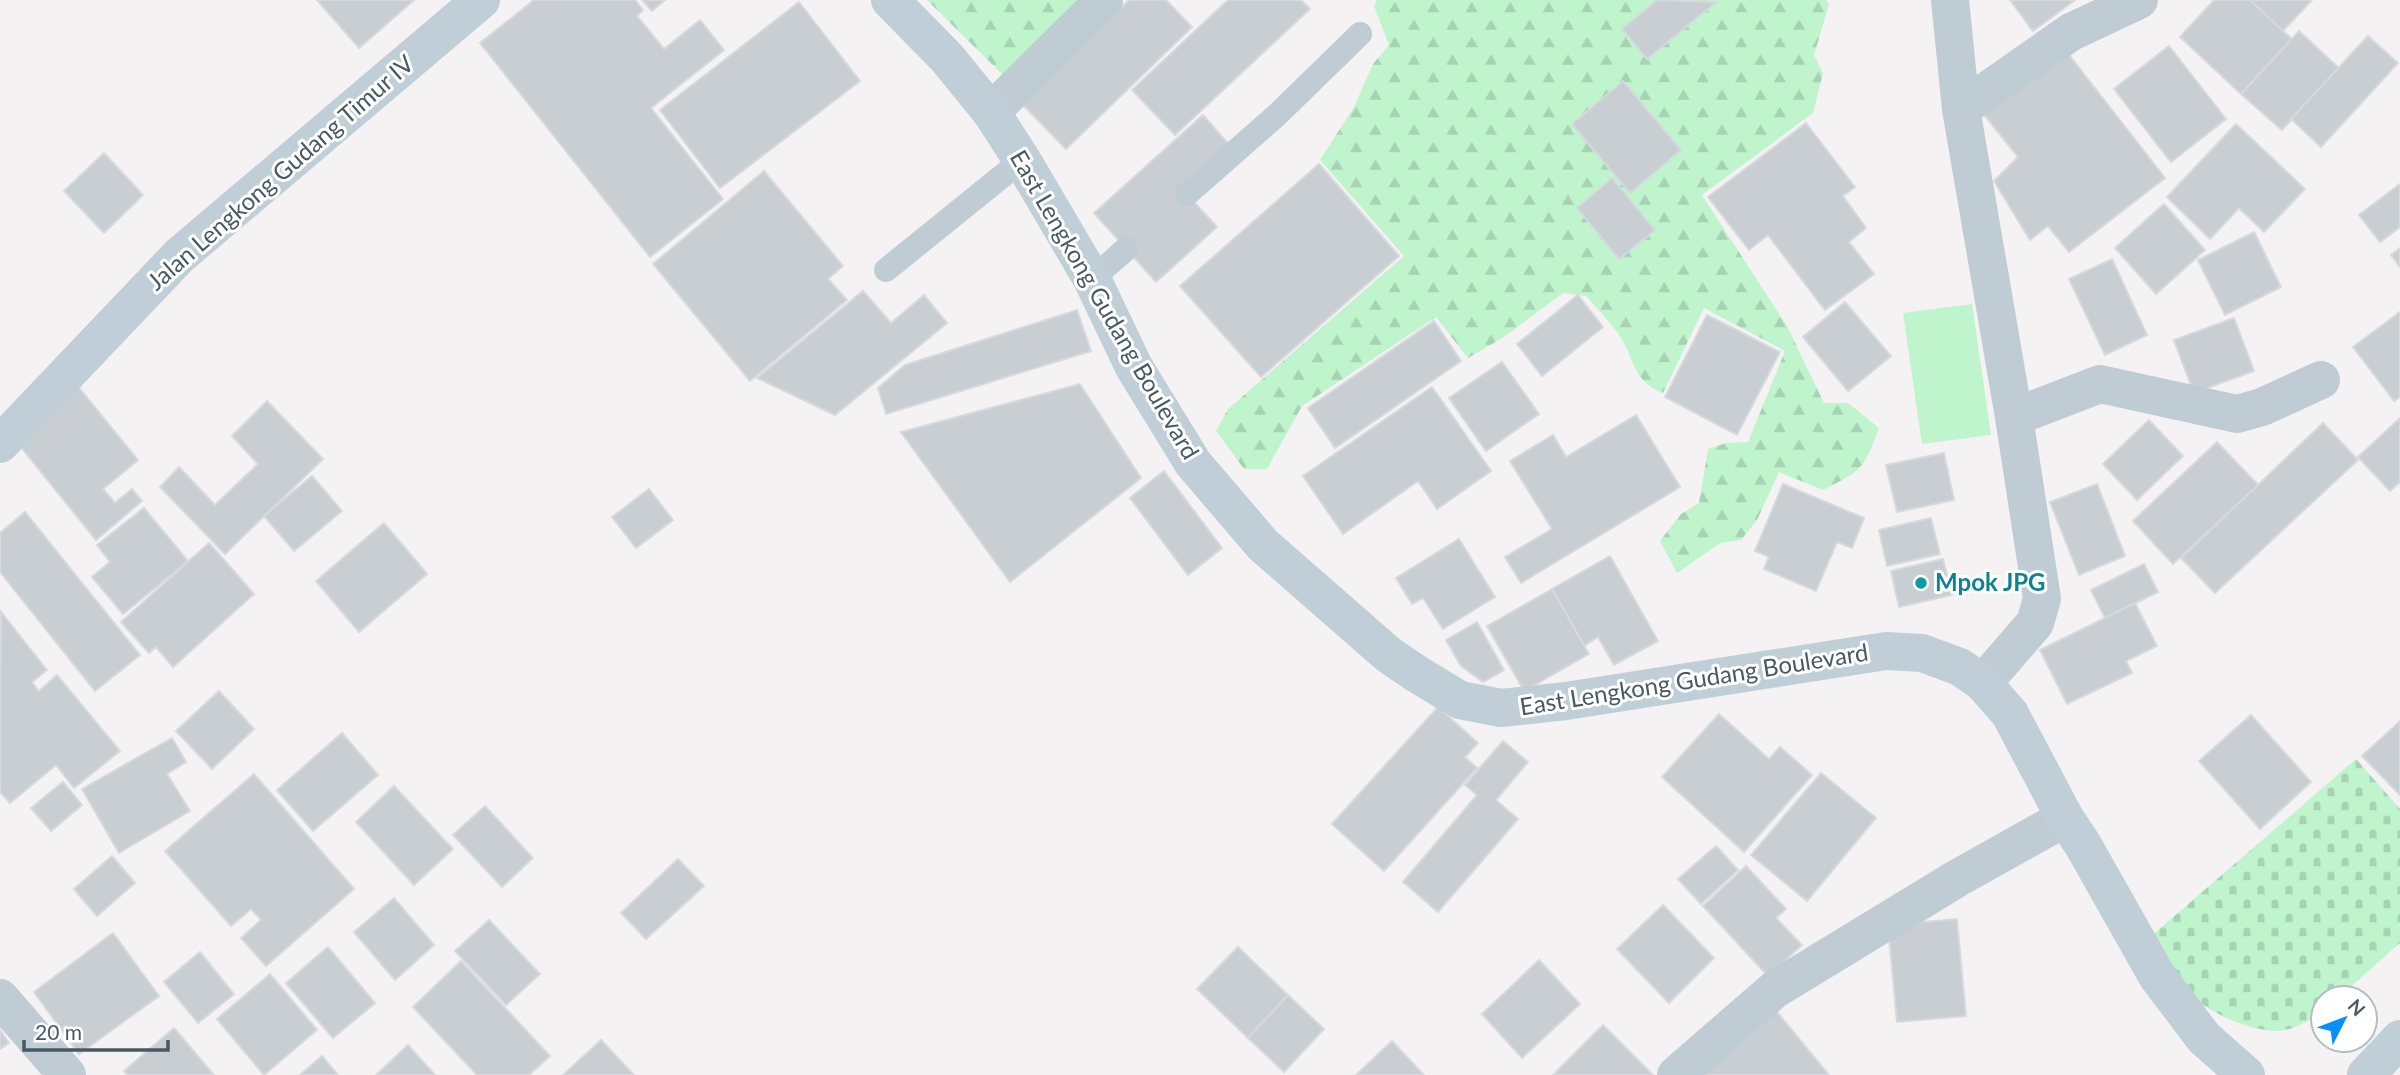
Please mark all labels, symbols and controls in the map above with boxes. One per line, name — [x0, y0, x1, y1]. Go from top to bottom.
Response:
street label: Jalan Lengkong Gudang Timur IV — [141, 48, 420, 296]
street label: East Lengkong Gudang Boulevard — [1005, 145, 1206, 464]
place label: Mpok JPG — [1935, 567, 2046, 596]
marker: Mpok JPG — [1913, 575, 1929, 591]
street label: East Lengkong Gudang Boulevard — [1518, 637, 1870, 720]
north arrow — [2309, 984, 2379, 1054]
text: N — [2344, 994, 2370, 1020]
scale bar — [24, 1009, 168, 1052]
text: 20 m — [35, 1019, 82, 1044]

